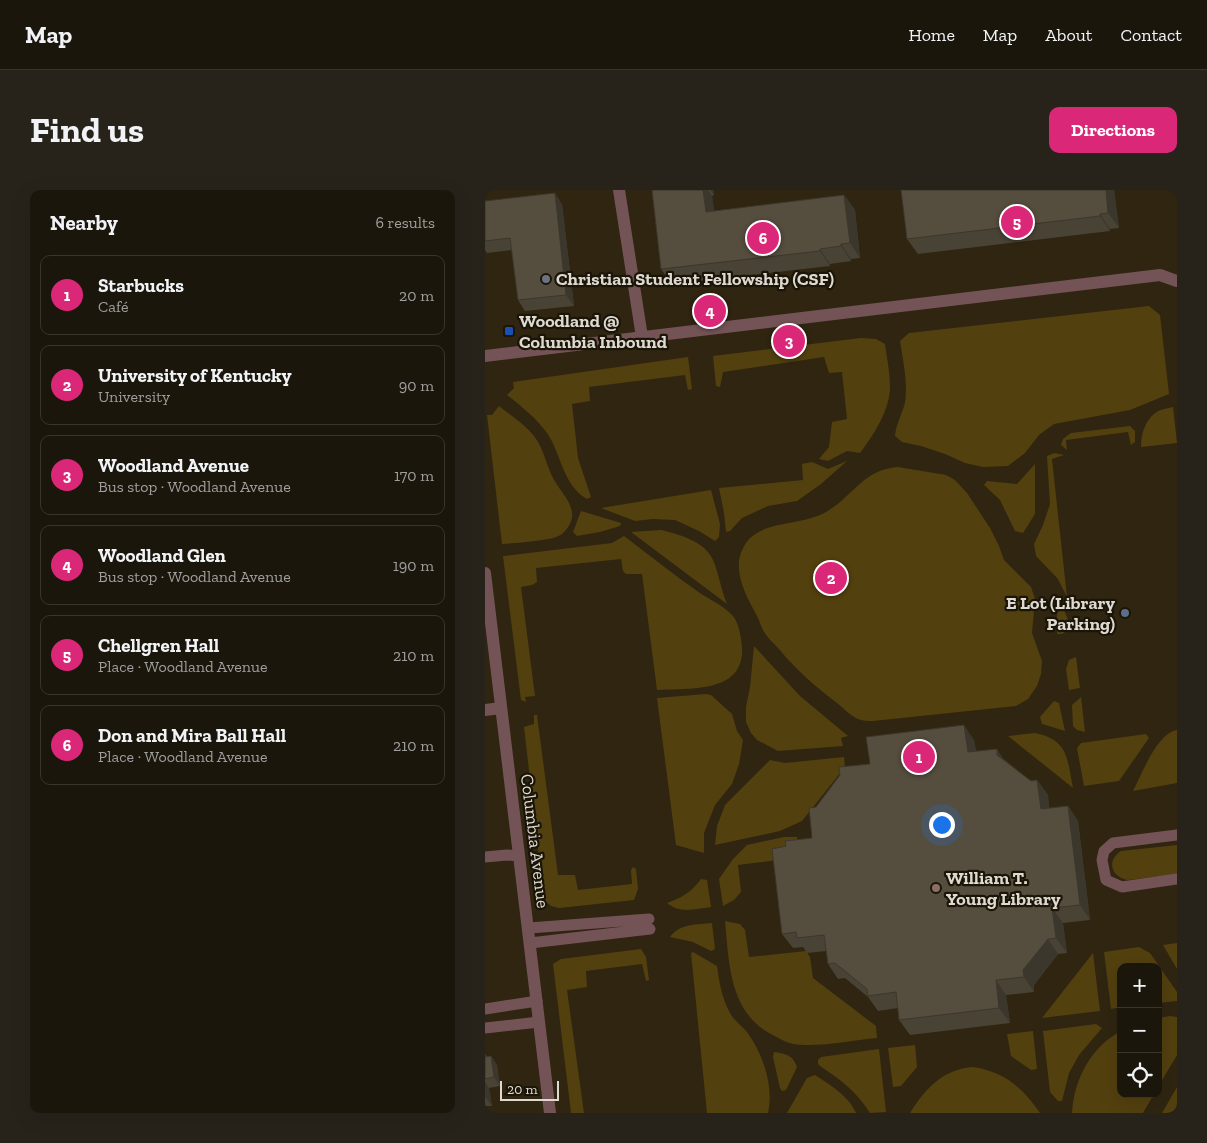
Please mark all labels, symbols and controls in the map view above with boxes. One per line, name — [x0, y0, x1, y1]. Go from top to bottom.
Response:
text: Map — [25, 20, 72, 49]
text: Home — [908, 24, 955, 46]
text: Map — [983, 24, 1017, 46]
text: About — [1045, 24, 1092, 46]
text: Contact — [1120, 24, 1182, 46]
button: Directions — [1049, 107, 1177, 153]
text: Find us — [30, 109, 144, 151]
pin: 5 — [1001, 203, 1033, 241]
text: Nearby — [50, 210, 118, 235]
text: 6 results — [375, 213, 435, 232]
pin: 6 — [747, 219, 779, 257]
place label: Christian Student Fellowship (CSF) — [556, 268, 834, 290]
marker: Christian Student Fellowship (CSF) — [540, 273, 552, 285]
text: Starbucks — [98, 274, 184, 297]
text: 1 — [64, 286, 70, 305]
text: 20 m — [399, 286, 434, 305]
pin: 4 — [694, 292, 726, 330]
text: Café — [98, 297, 129, 316]
place label: Woodland @ Columbia Inbound — [519, 310, 668, 353]
pin: 3 — [773, 322, 805, 360]
marker: Woodland @ Columbia Inbound — [503, 325, 515, 337]
text: University of Kentucky — [98, 364, 292, 387]
text: 2 — [63, 376, 71, 395]
text: 90 m — [399, 376, 434, 395]
text: University — [98, 387, 170, 406]
text: Woodland Avenue — [98, 454, 249, 477]
text: 3 — [63, 466, 71, 485]
text: 170 m — [394, 466, 434, 485]
text: Bus stop · Woodland Avenue — [98, 477, 291, 496]
text: Woodland Glen — [98, 544, 226, 567]
text: 4 — [62, 556, 72, 575]
text: 190 m — [393, 556, 434, 575]
pin: 2 — [815, 559, 847, 597]
text: Bus stop · Woodland Avenue — [98, 567, 291, 586]
place label: E Lot (Library Parking) — [1006, 592, 1115, 635]
marker: E Lot (Library Parking) — [1119, 607, 1131, 619]
text: Chellgren Hall — [98, 634, 219, 657]
text: 5 — [63, 646, 71, 665]
text: 210 m — [393, 646, 434, 665]
text: Place · Woodland Avenue — [98, 657, 268, 676]
text: Don and Mira Ball Hall — [98, 724, 286, 747]
text: 6 — [63, 736, 71, 755]
text: 210 m — [393, 736, 434, 755]
pin: 1 — [903, 738, 935, 776]
text: Place · Woodland Avenue — [98, 747, 268, 766]
street label: Columbia Avenue — [516, 773, 554, 909]
your location — [929, 812, 955, 838]
place label: William T. Young Library — [946, 867, 1061, 910]
marker: William T. Young Library — [930, 882, 942, 894]
map controls — [1117, 963, 1162, 1098]
button: + — [1117, 963, 1162, 1008]
button: − — [1117, 1008, 1162, 1053]
button: locate — [1117, 1053, 1162, 1098]
scale bar — [500, 1078, 559, 1101]
text: 20 m — [507, 1081, 538, 1098]

